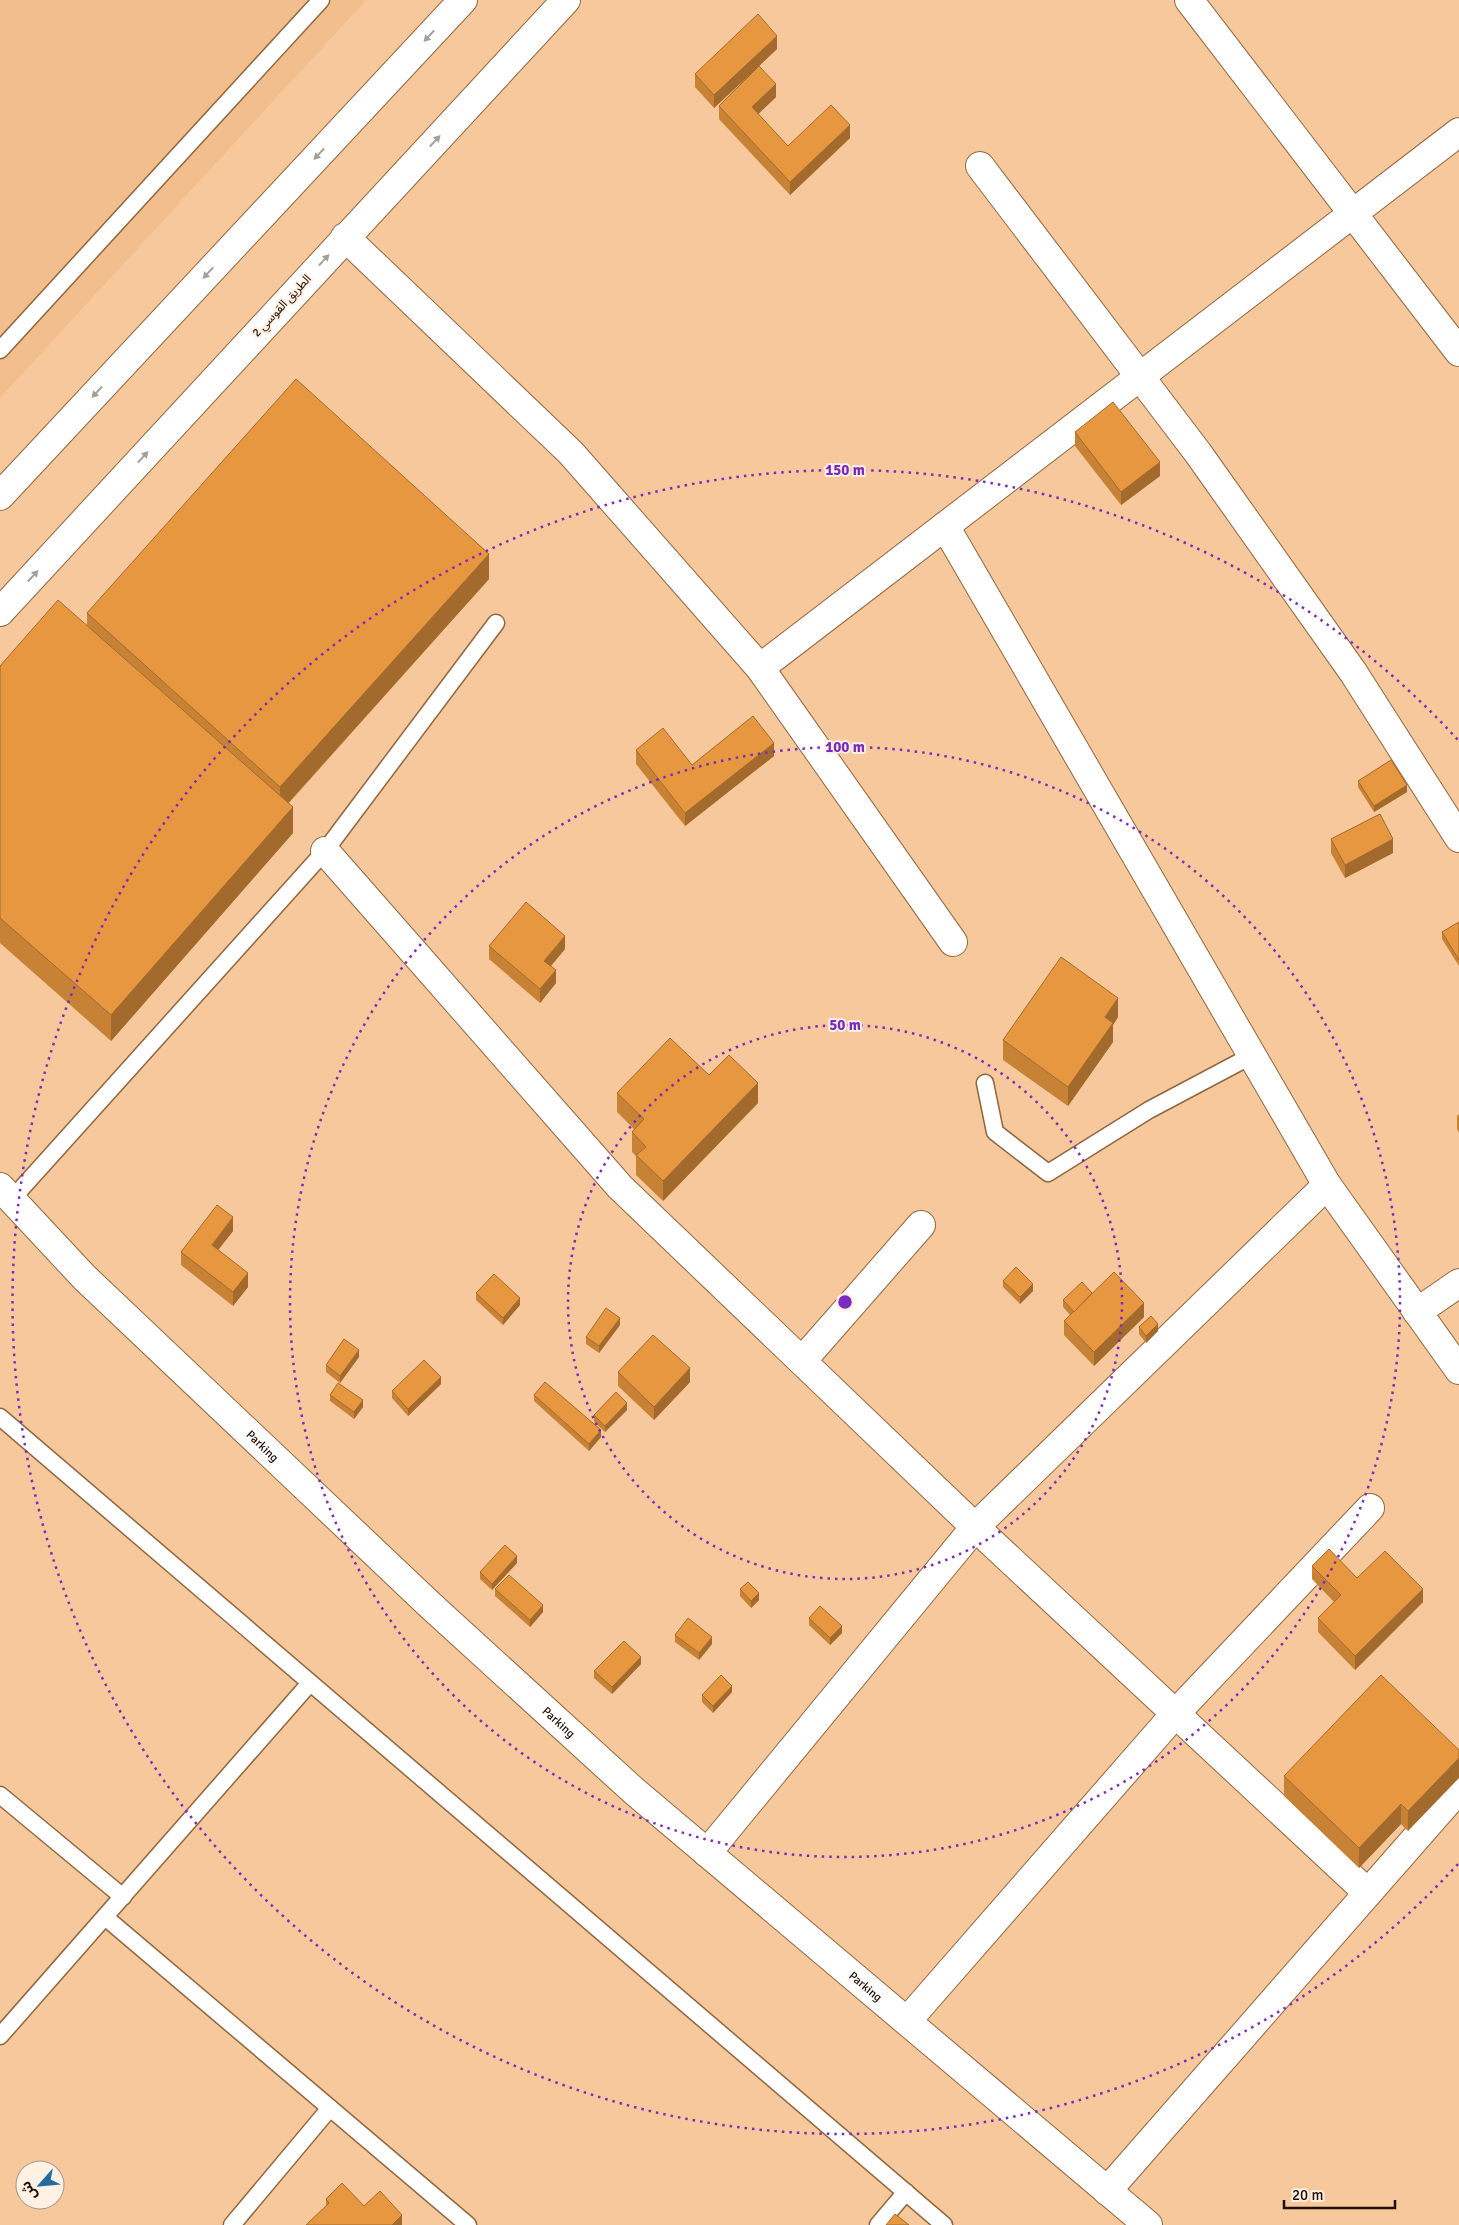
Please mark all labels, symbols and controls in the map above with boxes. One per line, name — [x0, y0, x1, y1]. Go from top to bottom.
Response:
one-way arrow — [423, 29, 435, 41]
one-way arrow — [429, 135, 441, 147]
one-way arrow — [313, 148, 324, 161]
one-way arrow — [318, 254, 330, 266]
one-way arrow — [202, 267, 214, 279]
street label: الطريق القوسي 2 — [249, 272, 316, 342]
one-way arrow — [91, 386, 103, 398]
one-way arrow — [137, 451, 149, 463]
text: 150 m — [825, 461, 865, 479]
one-way arrow — [27, 571, 39, 583]
text: 100 m — [825, 738, 865, 756]
text: 50 m — [829, 1016, 861, 1034]
centre of rings — [836, 1293, 854, 1311]
street label: Parking — [243, 1427, 282, 1465]
street label: Parking — [539, 1704, 578, 1741]
street label: Parking — [846, 1968, 885, 2005]
north arrow — [15, 2160, 65, 2210]
text: ش — [17, 2178, 41, 2203]
scale bar — [1284, 2178, 1395, 2210]
text: 20 m — [1292, 2186, 1323, 2204]

